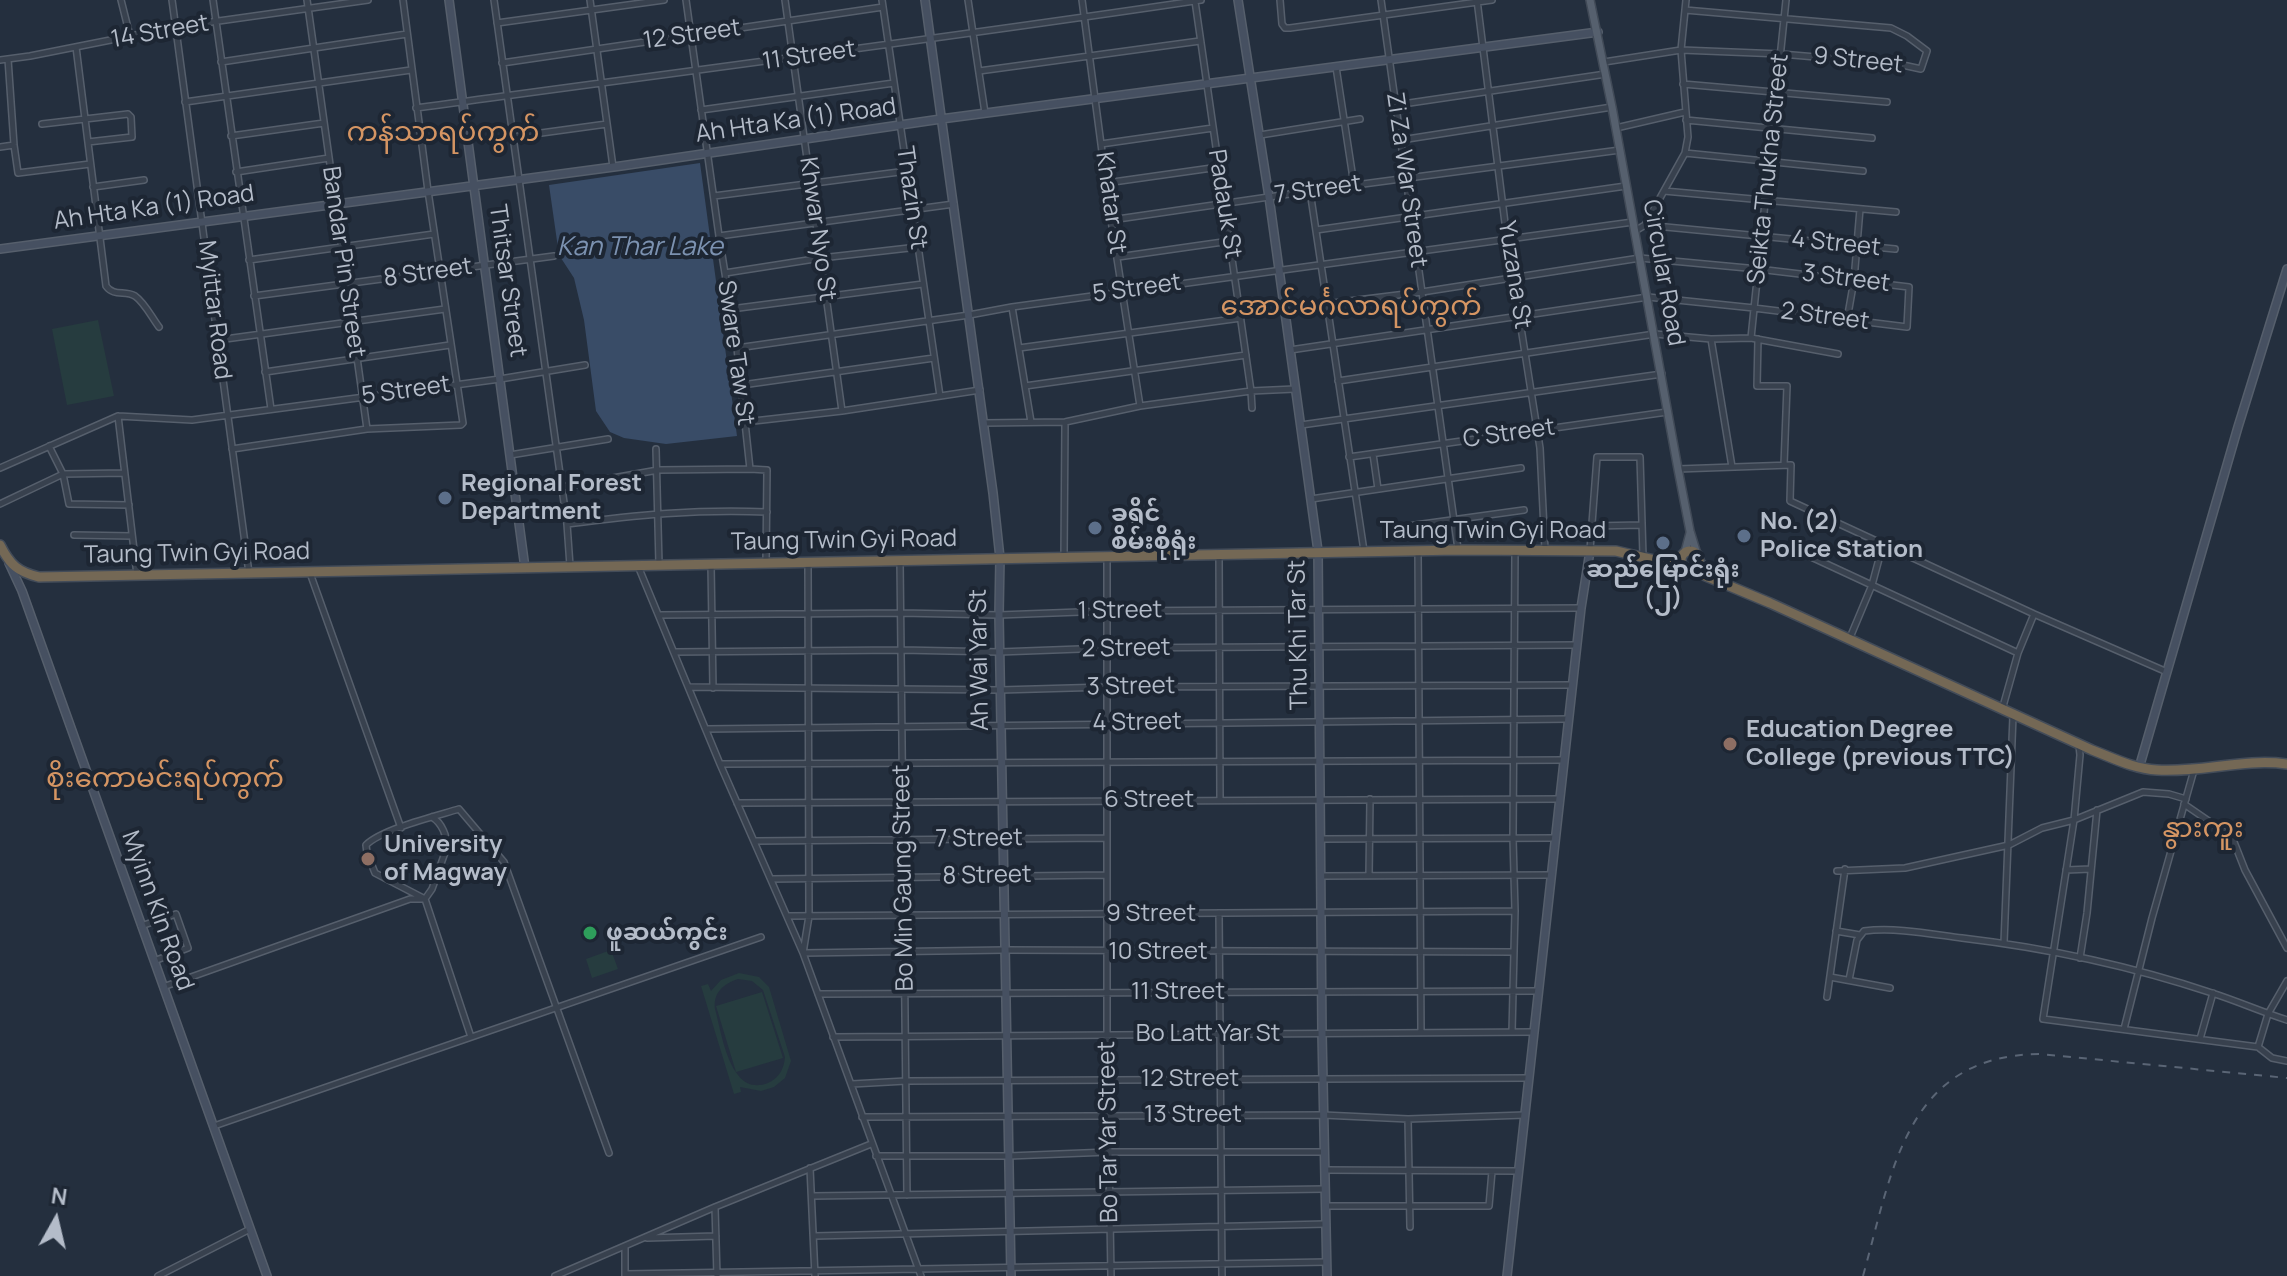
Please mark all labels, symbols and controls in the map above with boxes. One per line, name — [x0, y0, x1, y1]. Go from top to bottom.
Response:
street label: 14 Street — [109, 9, 211, 55]
street label: 12 Street — [641, 14, 743, 56]
street label: 11 Street — [760, 35, 858, 77]
street label: 9 Street — [1812, 42, 1904, 80]
street label: Seikta Thukha Street — [1743, 52, 1795, 286]
street label: Zi Za War Street — [1379, 91, 1433, 269]
street label: Ah Hta Ka (1) Road — [694, 93, 898, 149]
district label: ကန်သာရပ်ကွက် — [347, 116, 539, 150]
street label: Thazin St — [890, 145, 932, 251]
street label: Padauk St — [1201, 147, 1247, 261]
street label: Khatar St — [1089, 150, 1131, 256]
street label: Khwar Nyo St — [793, 155, 841, 303]
street label: Bandar Pin Street — [315, 165, 371, 359]
street label: 7 Street — [1273, 170, 1363, 210]
street label: Ah Hta Ka (1) Road — [52, 180, 256, 236]
street label: Circular Road — [1636, 198, 1690, 348]
street label: Thitsar Street — [482, 203, 532, 359]
street label: Yuzana St — [1491, 219, 1537, 331]
street label: 4 Street — [1790, 225, 1882, 263]
water label: Kan Thar Lake — [557, 232, 723, 264]
street label: Myittar Road — [191, 239, 237, 381]
street label: 8 Street — [382, 253, 474, 293]
street label: 3 Street — [1800, 259, 1892, 299]
street label: 5 Street — [1091, 269, 1183, 309]
street label: Sware Taw St — [711, 279, 759, 427]
district label: အောင်မင်္ဂလာရပ်ကွက် — [1220, 290, 1482, 324]
street label: 2 Street — [1779, 297, 1871, 337]
street label: 5 Street — [360, 371, 452, 411]
street label: C Street — [1461, 413, 1557, 455]
place label: Regional Forest Department — [461, 470, 642, 526]
marker: Regional Forest Department — [436, 489, 454, 507]
place label: ခရိုင် စိမ်းစိုရုံး — [1111, 500, 1196, 556]
place label: No. (2) Police Station — [1760, 508, 1923, 564]
street label: Taung Twin Gyi Road — [1380, 517, 1606, 545]
marker: ခရိုင် စိမ်းစိုရုံး — [1086, 519, 1104, 537]
street label: Taung Twin Gyi Road — [731, 525, 957, 557]
marker: No. (2) Police Station — [1735, 527, 1753, 545]
marker: ဆည်မြောင်းရုံး (၂) — [1654, 534, 1672, 552]
street label: Taung Twin Gyi Road — [84, 538, 310, 570]
place label: ဆည်မြောင်းရုံး (၂) — [1586, 556, 1740, 612]
street label: Thu Khi Tar St — [1283, 560, 1315, 710]
street label: Ah Wai Yar St — [964, 589, 996, 731]
street label: 1 Street — [1077, 596, 1163, 626]
street label: 2 Street — [1081, 634, 1171, 664]
street label: 3 Street — [1086, 672, 1176, 702]
street label: 4 Street — [1092, 708, 1182, 738]
place label: Education Degree College (previous TTC) — [1746, 716, 2015, 772]
marker: Education Degree College (previous TTC) — [1721, 735, 1739, 753]
district label: စိုးကောမင်းရပ်ကွက် — [46, 762, 284, 796]
street label: Bo Min Gaung Street — [888, 764, 920, 992]
street label: 6 Street — [1104, 786, 1194, 814]
district label: နွားကူး — [2162, 812, 2244, 846]
street label: 7 Street — [935, 824, 1023, 854]
street label: Myinn Kin Road — [115, 827, 199, 995]
place label: University of Magway — [384, 831, 507, 887]
marker: University of Magway — [359, 850, 377, 868]
street label: 8 Street — [942, 861, 1032, 891]
street label: 9 Street — [1106, 900, 1196, 928]
place label: ဖူဆယ်ကွင်း — [606, 919, 728, 947]
marker: ဖူဆယ်ကွင်း — [581, 924, 599, 942]
street label: 10 Street — [1108, 938, 1208, 966]
street label: 11 Street — [1131, 978, 1225, 1006]
street label: Bo Latt Yar St — [1136, 1020, 1280, 1048]
street label: Bo Tar Yar Street — [1093, 1041, 1125, 1223]
street label: 12 Street — [1141, 1065, 1239, 1093]
street label: 13 Street — [1144, 1101, 1242, 1129]
north arrow — [16, 1180, 96, 1260]
text: N — [49, 1180, 69, 1212]

